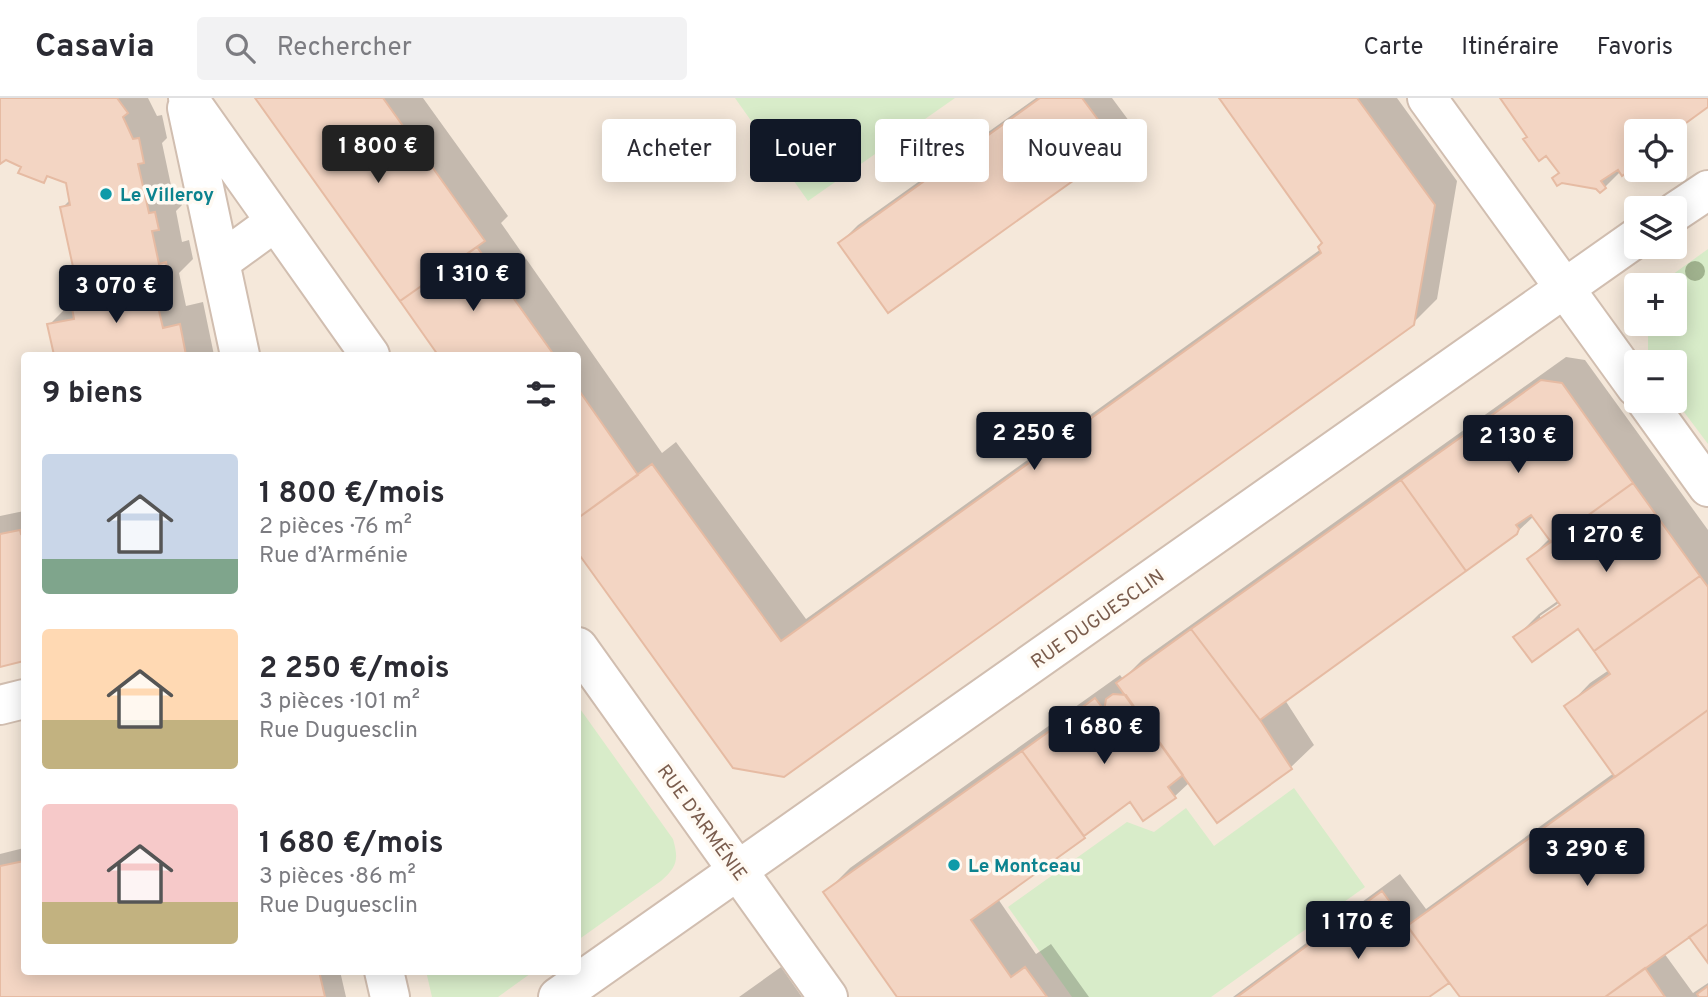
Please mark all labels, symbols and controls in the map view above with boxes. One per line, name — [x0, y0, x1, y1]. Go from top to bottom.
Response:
search box — [197, 17, 687, 80]
text: Casavia — [35, 27, 155, 69]
icon: search — [221, 29, 259, 67]
text: Rechercher — [277, 32, 412, 65]
text: Carte — [1363, 33, 1423, 63]
text: Itinéraire — [1461, 33, 1559, 63]
text: Favoris — [1597, 33, 1673, 63]
chip: Acheter — [602, 119, 736, 182]
chip: Louer — [750, 119, 861, 182]
chip: Filtres — [875, 119, 989, 182]
chip: Nouveau — [1003, 119, 1147, 182]
map controls — [1624, 119, 1687, 413]
button: locate — [1624, 119, 1687, 182]
pin: 1 800 € — [313, 126, 443, 185]
text: 1 800 € — [338, 133, 418, 162]
place label: Le Villeroy — [120, 184, 214, 208]
marker: Le Villeroy — [98, 186, 114, 202]
button: layers — [1624, 196, 1687, 259]
pin: 1 310 € — [408, 254, 538, 313]
text: 1 310 € — [436, 261, 510, 290]
pin: 3 070 € — [51, 266, 181, 325]
text: 3 070 € — [75, 273, 157, 302]
button: + — [1624, 273, 1687, 336]
button: − — [1624, 350, 1687, 413]
icon: filters — [522, 375, 560, 413]
text: 9 biens — [42, 376, 143, 413]
pin: 2 250 € — [969, 412, 1099, 472]
pin: 2 130 € — [1453, 416, 1583, 475]
text: 2 250 € — [992, 420, 1076, 449]
text: 2 130 € — [1479, 423, 1557, 452]
text: 1 800 €/mois — [259, 476, 445, 513]
icon: home — [98, 482, 182, 566]
text: 2 pièces · 76 m² — [259, 513, 412, 542]
pin: 1 270 € — [1541, 514, 1671, 574]
text: 1 270 € — [1568, 522, 1644, 551]
text: Rue d’Arménie — [259, 542, 408, 571]
street label: RUE DUGUESCLIN — [1027, 565, 1170, 675]
text: 2 250 €/mois — [259, 651, 450, 688]
icon: home — [98, 657, 182, 741]
text: 3 pièces · 101 m² — [259, 688, 420, 717]
pin: 1 680 € — [1039, 706, 1169, 766]
text: 1 680 € — [1065, 714, 1143, 743]
text: Rue Duguesclin — [259, 717, 418, 746]
street label: RUE D’ARMÉNIE — [651, 760, 752, 886]
text: 1 680 €/mois — [259, 826, 443, 863]
pin: 3 290 € — [1522, 828, 1652, 888]
icon: home — [98, 832, 182, 916]
text: 3 290 € — [1545, 836, 1629, 865]
place label: Le Montceau — [968, 855, 1081, 879]
marker: Le Montceau — [946, 857, 962, 873]
text: 3 pièces · 86 m² — [259, 863, 416, 892]
text: Rue Duguesclin — [259, 892, 418, 921]
pin: 1 170 € — [1293, 902, 1423, 961]
text: 1 170 € — [1322, 909, 1394, 938]

